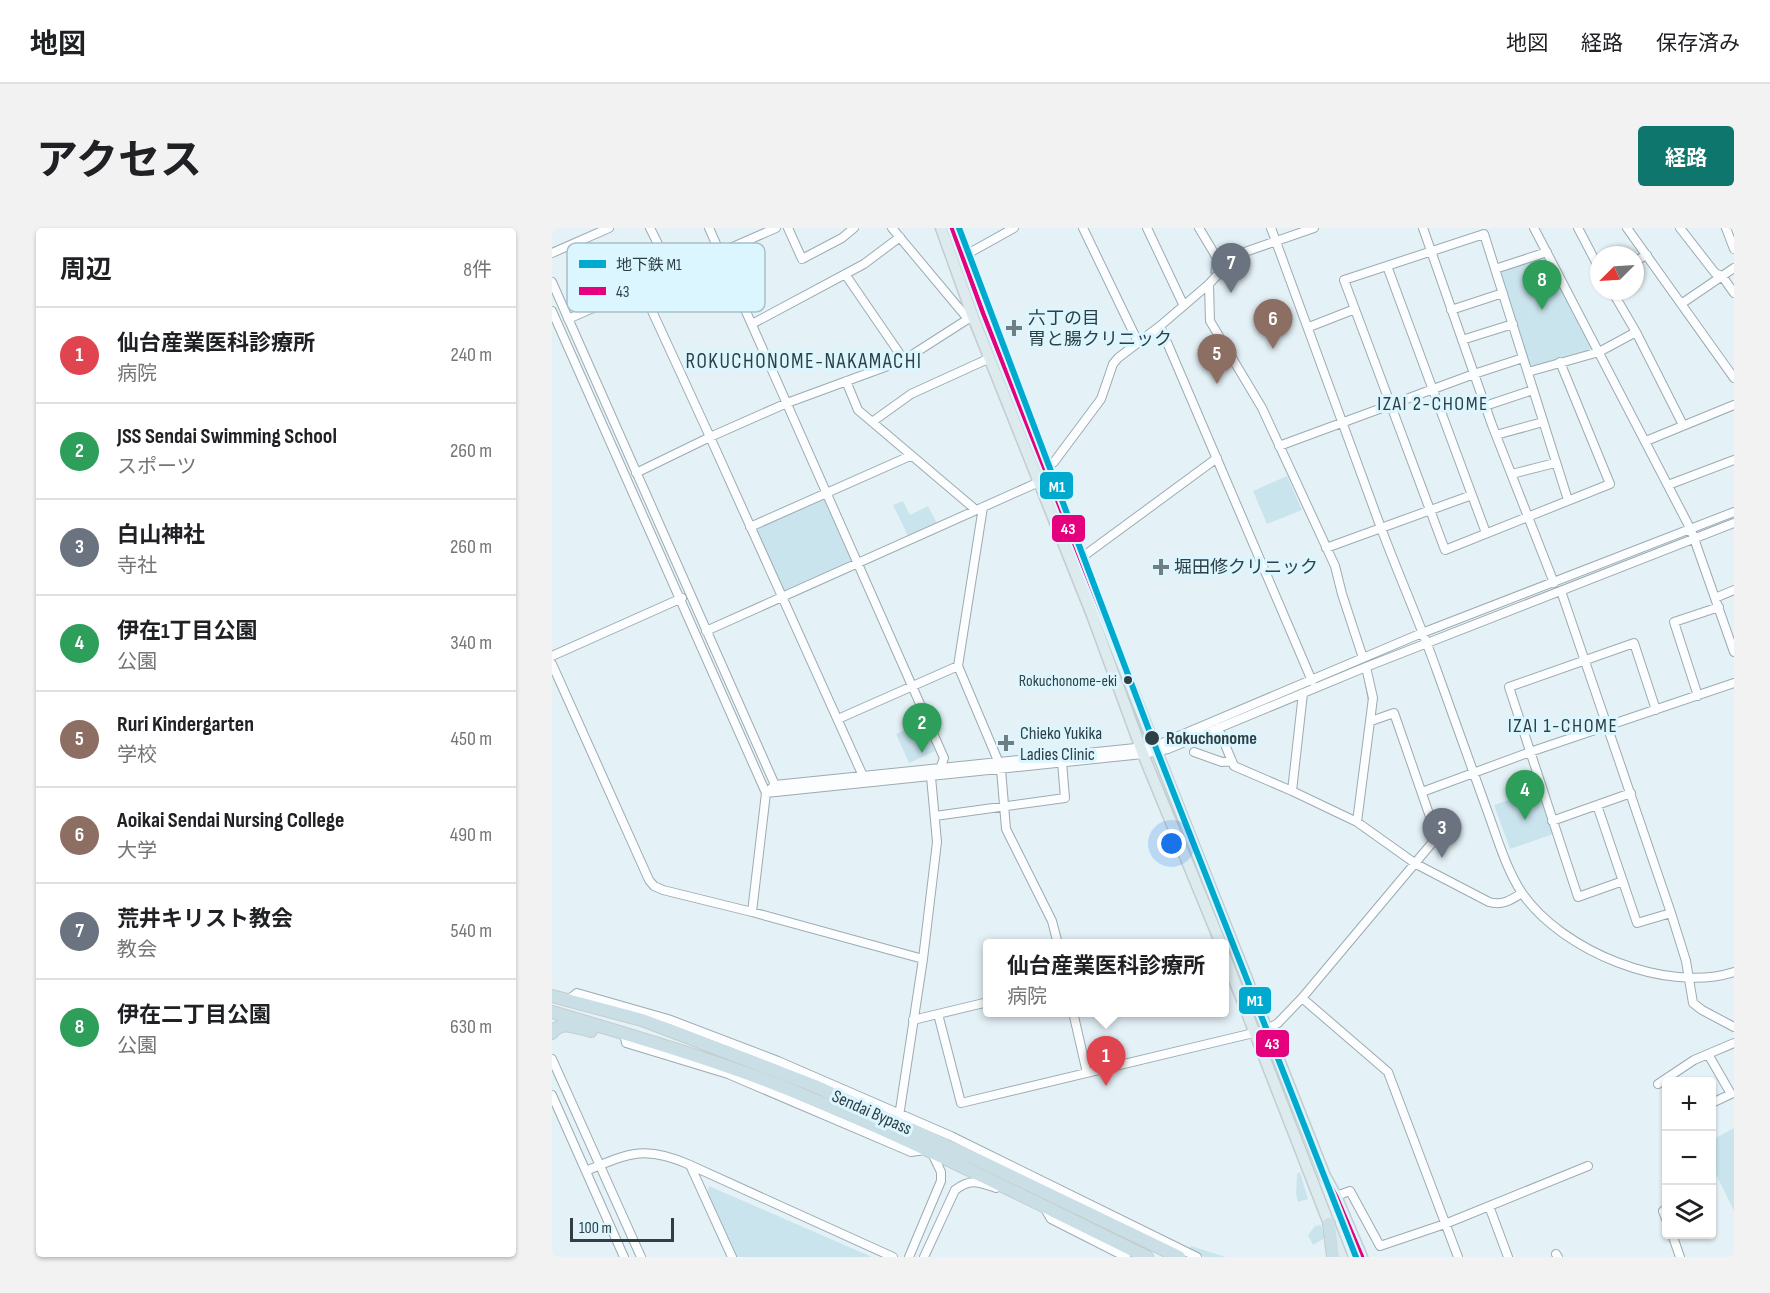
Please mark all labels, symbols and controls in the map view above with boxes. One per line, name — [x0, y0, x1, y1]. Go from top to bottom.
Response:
text: 地図 — [30, 28, 86, 61]
text: 地図 — [1506, 31, 1548, 56]
text: 経路 — [1581, 31, 1623, 56]
text: 保存済み — [1656, 31, 1740, 56]
button: 経路 — [1638, 126, 1734, 186]
text: アクセス — [36, 136, 202, 187]
legend — [567, 243, 765, 312]
pin: 7 — [1212, 244, 1250, 293]
north arrow — [1590, 246, 1644, 300]
text: 周辺 — [60, 255, 112, 286]
text: 地下鉄 M1 — [616, 256, 682, 275]
text: 8件 — [463, 258, 492, 282]
pin: 8 — [1522, 260, 1562, 310]
text: 43 — [616, 283, 629, 302]
pin: 6 — [1254, 300, 1292, 349]
place label: 六丁の目 胃と腸クリニック — [1028, 308, 1172, 350]
marker: 六丁の目 胃と腸クリニック — [1005, 319, 1023, 337]
text: 仙台産業医科診療所 — [117, 330, 315, 357]
pin: 5 — [1198, 334, 1236, 384]
text: 1 — [76, 343, 83, 367]
text: 240 m — [451, 343, 492, 367]
district label: ROKUCHONOME-NAKAMACHI — [685, 349, 923, 374]
text: 病院 — [117, 362, 157, 386]
district label: IZAI 2-CHOME — [1377, 392, 1489, 416]
text: JSS Sendai Swimming School — [117, 423, 337, 450]
text: 2 — [75, 439, 84, 463]
text: 260 m — [450, 439, 492, 463]
text: スポーツ — [117, 455, 197, 479]
line badge: M1 — [1039, 471, 1074, 500]
text: M1 — [1049, 478, 1066, 497]
line badge: 43 — [1051, 514, 1086, 543]
text: 43 — [1061, 520, 1075, 539]
text: 白山神社 — [117, 522, 205, 549]
text: 3 — [75, 535, 84, 559]
text: 260 m — [450, 535, 492, 559]
text: 寺社 — [117, 554, 157, 578]
place label: 堀田修クリニック — [1174, 557, 1318, 578]
marker: 堀田修クリニック — [1152, 558, 1170, 576]
text: 伊在1丁目公園 — [117, 618, 258, 645]
text: 4 — [75, 631, 84, 655]
text: 340 m — [450, 631, 492, 655]
text: 公園 — [117, 650, 157, 674]
place label: Rokuchonome-eki — [1019, 672, 1117, 691]
marker: Rokuchonome-eki — [1122, 674, 1134, 686]
pin: 2 — [902, 704, 941, 753]
text: Ruri Kindergarten — [117, 711, 254, 738]
district label: IZAI 1-CHOME — [1508, 714, 1618, 738]
place label: Chieko Yukika Ladies Clinic — [1020, 723, 1102, 765]
text: 5 — [75, 727, 84, 751]
text: 450 m — [451, 727, 492, 751]
place label: Rokuchonome — [1166, 728, 1257, 749]
marker: Rokuchonome — [1143, 729, 1161, 747]
marker: Chieko Yukika Ladies Clinic — [997, 734, 1015, 752]
text: 学校 — [117, 743, 157, 767]
pin: 4 — [1506, 770, 1544, 820]
text: Aoikai Sendai Nursing College — [117, 807, 344, 834]
pin: 3 — [1422, 808, 1462, 858]
text: 6 — [75, 823, 84, 847]
text: 490 m — [450, 823, 492, 847]
your location — [1157, 829, 1186, 858]
text: 大学 — [117, 839, 157, 863]
text: 荒井キリスト教会 — [117, 906, 293, 933]
text: 7 — [75, 919, 84, 943]
text: 540 m — [451, 919, 492, 943]
text: 教会 — [117, 938, 157, 962]
popup — [983, 939, 1229, 1017]
text: 仙台産業医科診療所 — [1007, 953, 1205, 980]
text: 病院 — [1007, 985, 1047, 1009]
line badge: M1 — [1238, 986, 1272, 1015]
text: M1 — [1247, 992, 1264, 1011]
text: 伊在二丁目公園 — [117, 1002, 271, 1029]
text: 8 — [75, 1015, 84, 1039]
text: 630 m — [450, 1015, 492, 1039]
line badge: 43 — [1255, 1029, 1290, 1058]
text: 公園 — [117, 1034, 157, 1058]
text: 43 — [1265, 1035, 1279, 1054]
pin: 1 — [1086, 1036, 1126, 1086]
map controls — [1662, 1077, 1716, 1239]
button: + — [1662, 1077, 1716, 1131]
street label: Sendai Bypass — [829, 1086, 915, 1139]
button: − — [1662, 1131, 1716, 1185]
button: layers — [1662, 1185, 1716, 1239]
scale bar — [570, 1215, 674, 1242]
text: 100 m — [579, 1219, 612, 1238]

